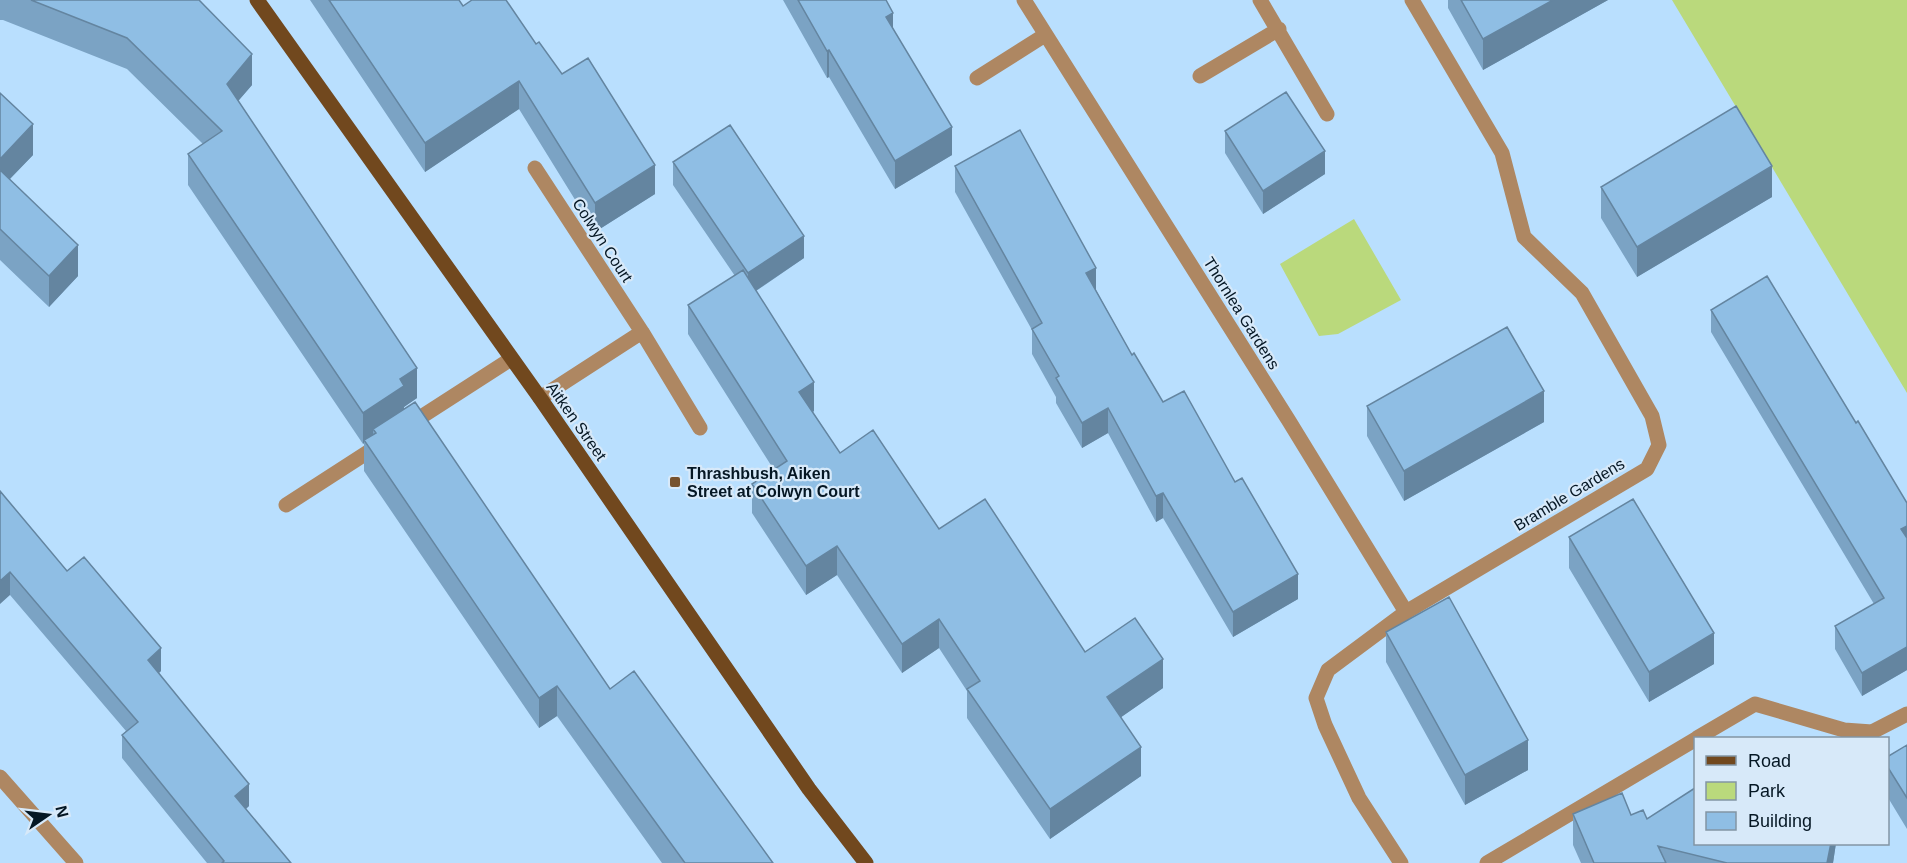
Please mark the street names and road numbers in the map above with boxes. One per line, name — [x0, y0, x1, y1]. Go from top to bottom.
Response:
street label: Colwyn Court — [569, 195, 636, 286]
street label: Thornlea Gardens — [1200, 254, 1283, 372]
street label: Aitken Street — [543, 379, 610, 464]
street label: Bramble Gardens — [1511, 455, 1627, 534]

